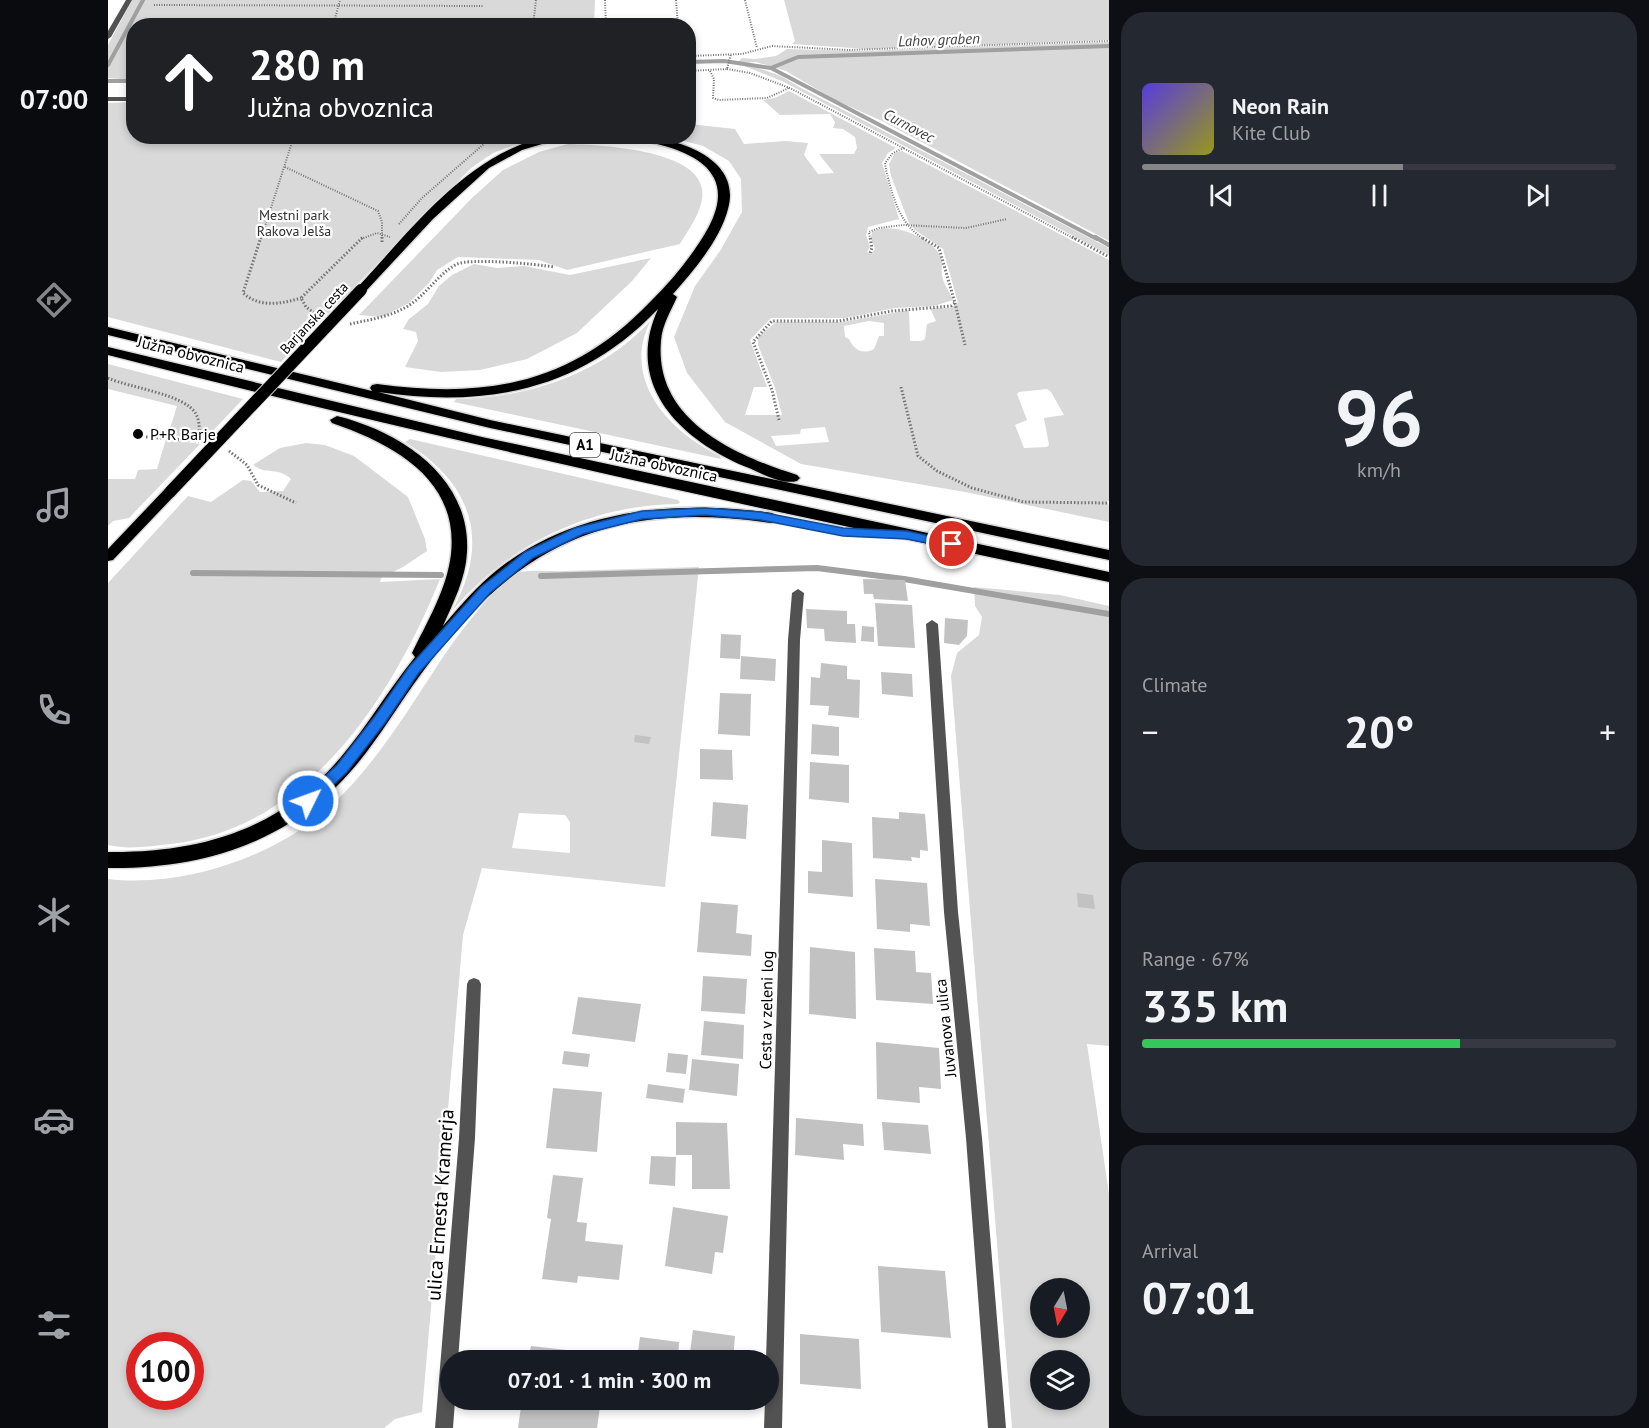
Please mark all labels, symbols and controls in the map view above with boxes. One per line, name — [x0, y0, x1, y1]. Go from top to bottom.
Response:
water label: Lahov graben — [898, 29, 980, 50]
text: 280 m — [249, 37, 365, 92]
icon: ahead — [150, 42, 228, 120]
text: 07:00 — [20, 82, 88, 116]
text: Južna obvoznica — [249, 90, 434, 124]
text: Neon Rain — [1232, 92, 1329, 120]
water label: Curnovec — [880, 104, 939, 147]
text: Kite Club — [1232, 120, 1310, 146]
icon: previous — [1205, 179, 1238, 212]
icon: pause — [1363, 179, 1396, 212]
icon: next — [1521, 179, 1554, 212]
park label: Mestni park Rakova Jelša — [257, 206, 331, 240]
street label: Barjanska cesta — [276, 278, 352, 358]
icon: directions — [33, 279, 75, 321]
street label: Južna obvoznica — [134, 331, 247, 377]
text: 96 — [1335, 367, 1423, 468]
place label: P+R Barje — [150, 424, 216, 444]
marker: P+R Barje — [131, 427, 145, 441]
road number: A1 — [570, 433, 600, 457]
street label: Južna obvoznica — [607, 444, 720, 486]
text: km/h — [1357, 457, 1401, 483]
icon: music — [33, 484, 75, 526]
pin — [926, 518, 977, 569]
icon: arrive — [935, 527, 968, 560]
text: Climate — [1142, 672, 1208, 698]
icon: phone — [33, 689, 75, 731]
text: 20° — [1344, 702, 1414, 760]
text: − — [1142, 710, 1159, 753]
text: + — [1599, 710, 1616, 753]
position arrow — [276, 769, 340, 833]
icon: climate — [33, 894, 75, 936]
text: Range · 67% — [1142, 946, 1249, 972]
street label: Cesta v zeleni log — [755, 950, 777, 1070]
text: 335 km — [1142, 976, 1288, 1034]
street label: Juvanova ulica — [930, 978, 960, 1079]
icon: car — [33, 1099, 75, 1141]
street label: ulica Ernesta Kramerja — [420, 1108, 460, 1302]
text: Arrival — [1142, 1238, 1198, 1264]
text: 07:01 — [1142, 1268, 1256, 1326]
north arrow — [1030, 1278, 1090, 1338]
map controls — [1030, 1278, 1090, 1410]
icon: filters — [33, 1304, 75, 1346]
speed limit sign: 100 — [126, 1332, 204, 1410]
button: layers — [1030, 1350, 1090, 1410]
text: 07:01 · 1 min · 300 m — [508, 1366, 711, 1394]

